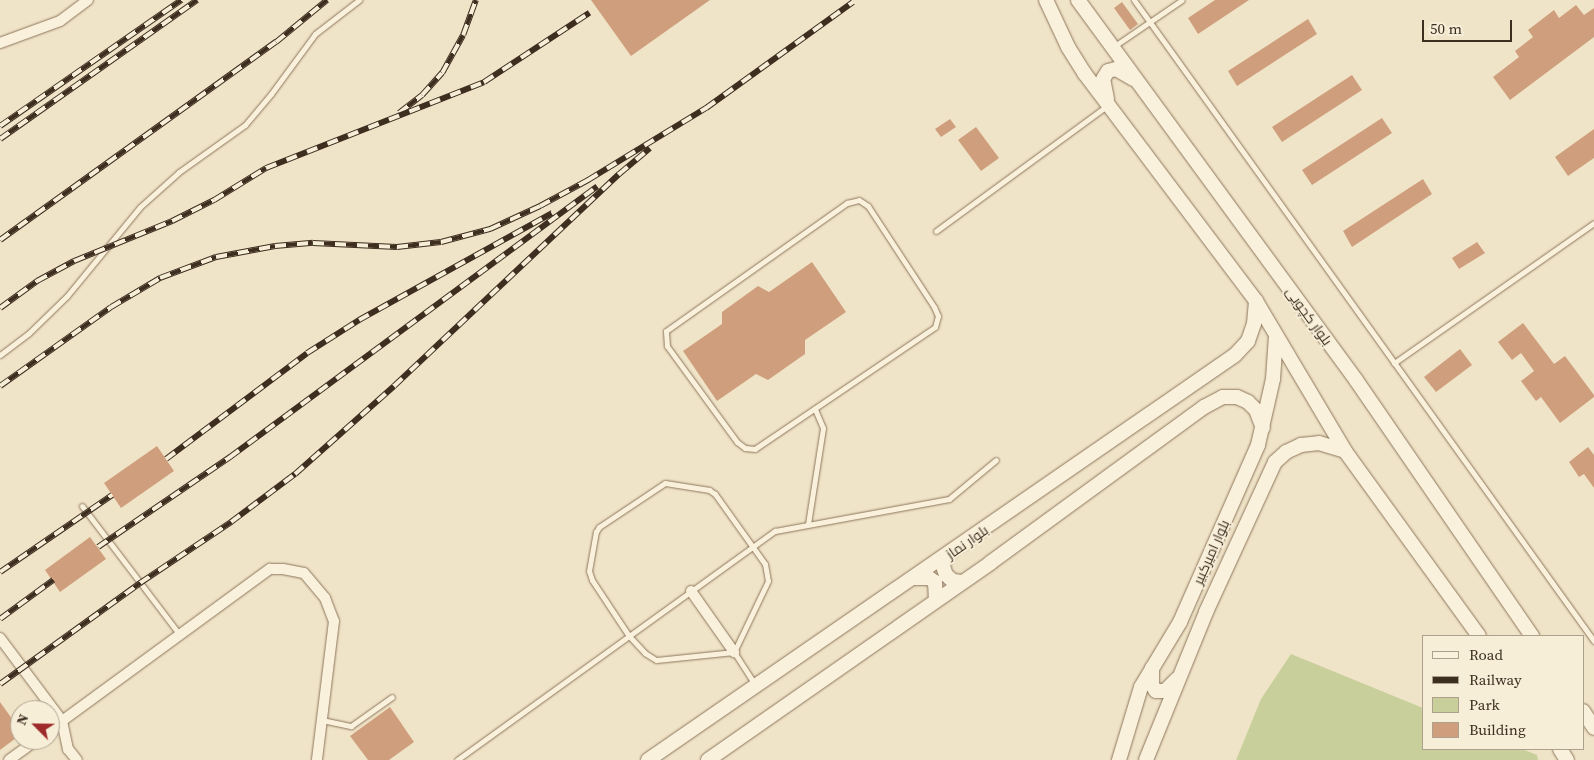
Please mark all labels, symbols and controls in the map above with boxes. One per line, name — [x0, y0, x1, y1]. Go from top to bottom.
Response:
scale bar — [1424, 10, 1514, 42]
text: 50 m — [1430, 18, 1462, 39]
street label: بلوار کچویی — [1282, 283, 1336, 349]
street label: بلوار امیرکبیر — [1189, 517, 1233, 587]
street label: بلوار نماز — [943, 521, 991, 563]
legend — [1422, 635, 1584, 750]
text: Road — [1469, 644, 1503, 665]
text: Railway — [1469, 669, 1522, 690]
text: Park — [1469, 694, 1500, 715]
north arrow — [10, 700, 60, 750]
text: N — [11, 711, 33, 728]
text: Building — [1469, 719, 1526, 740]

